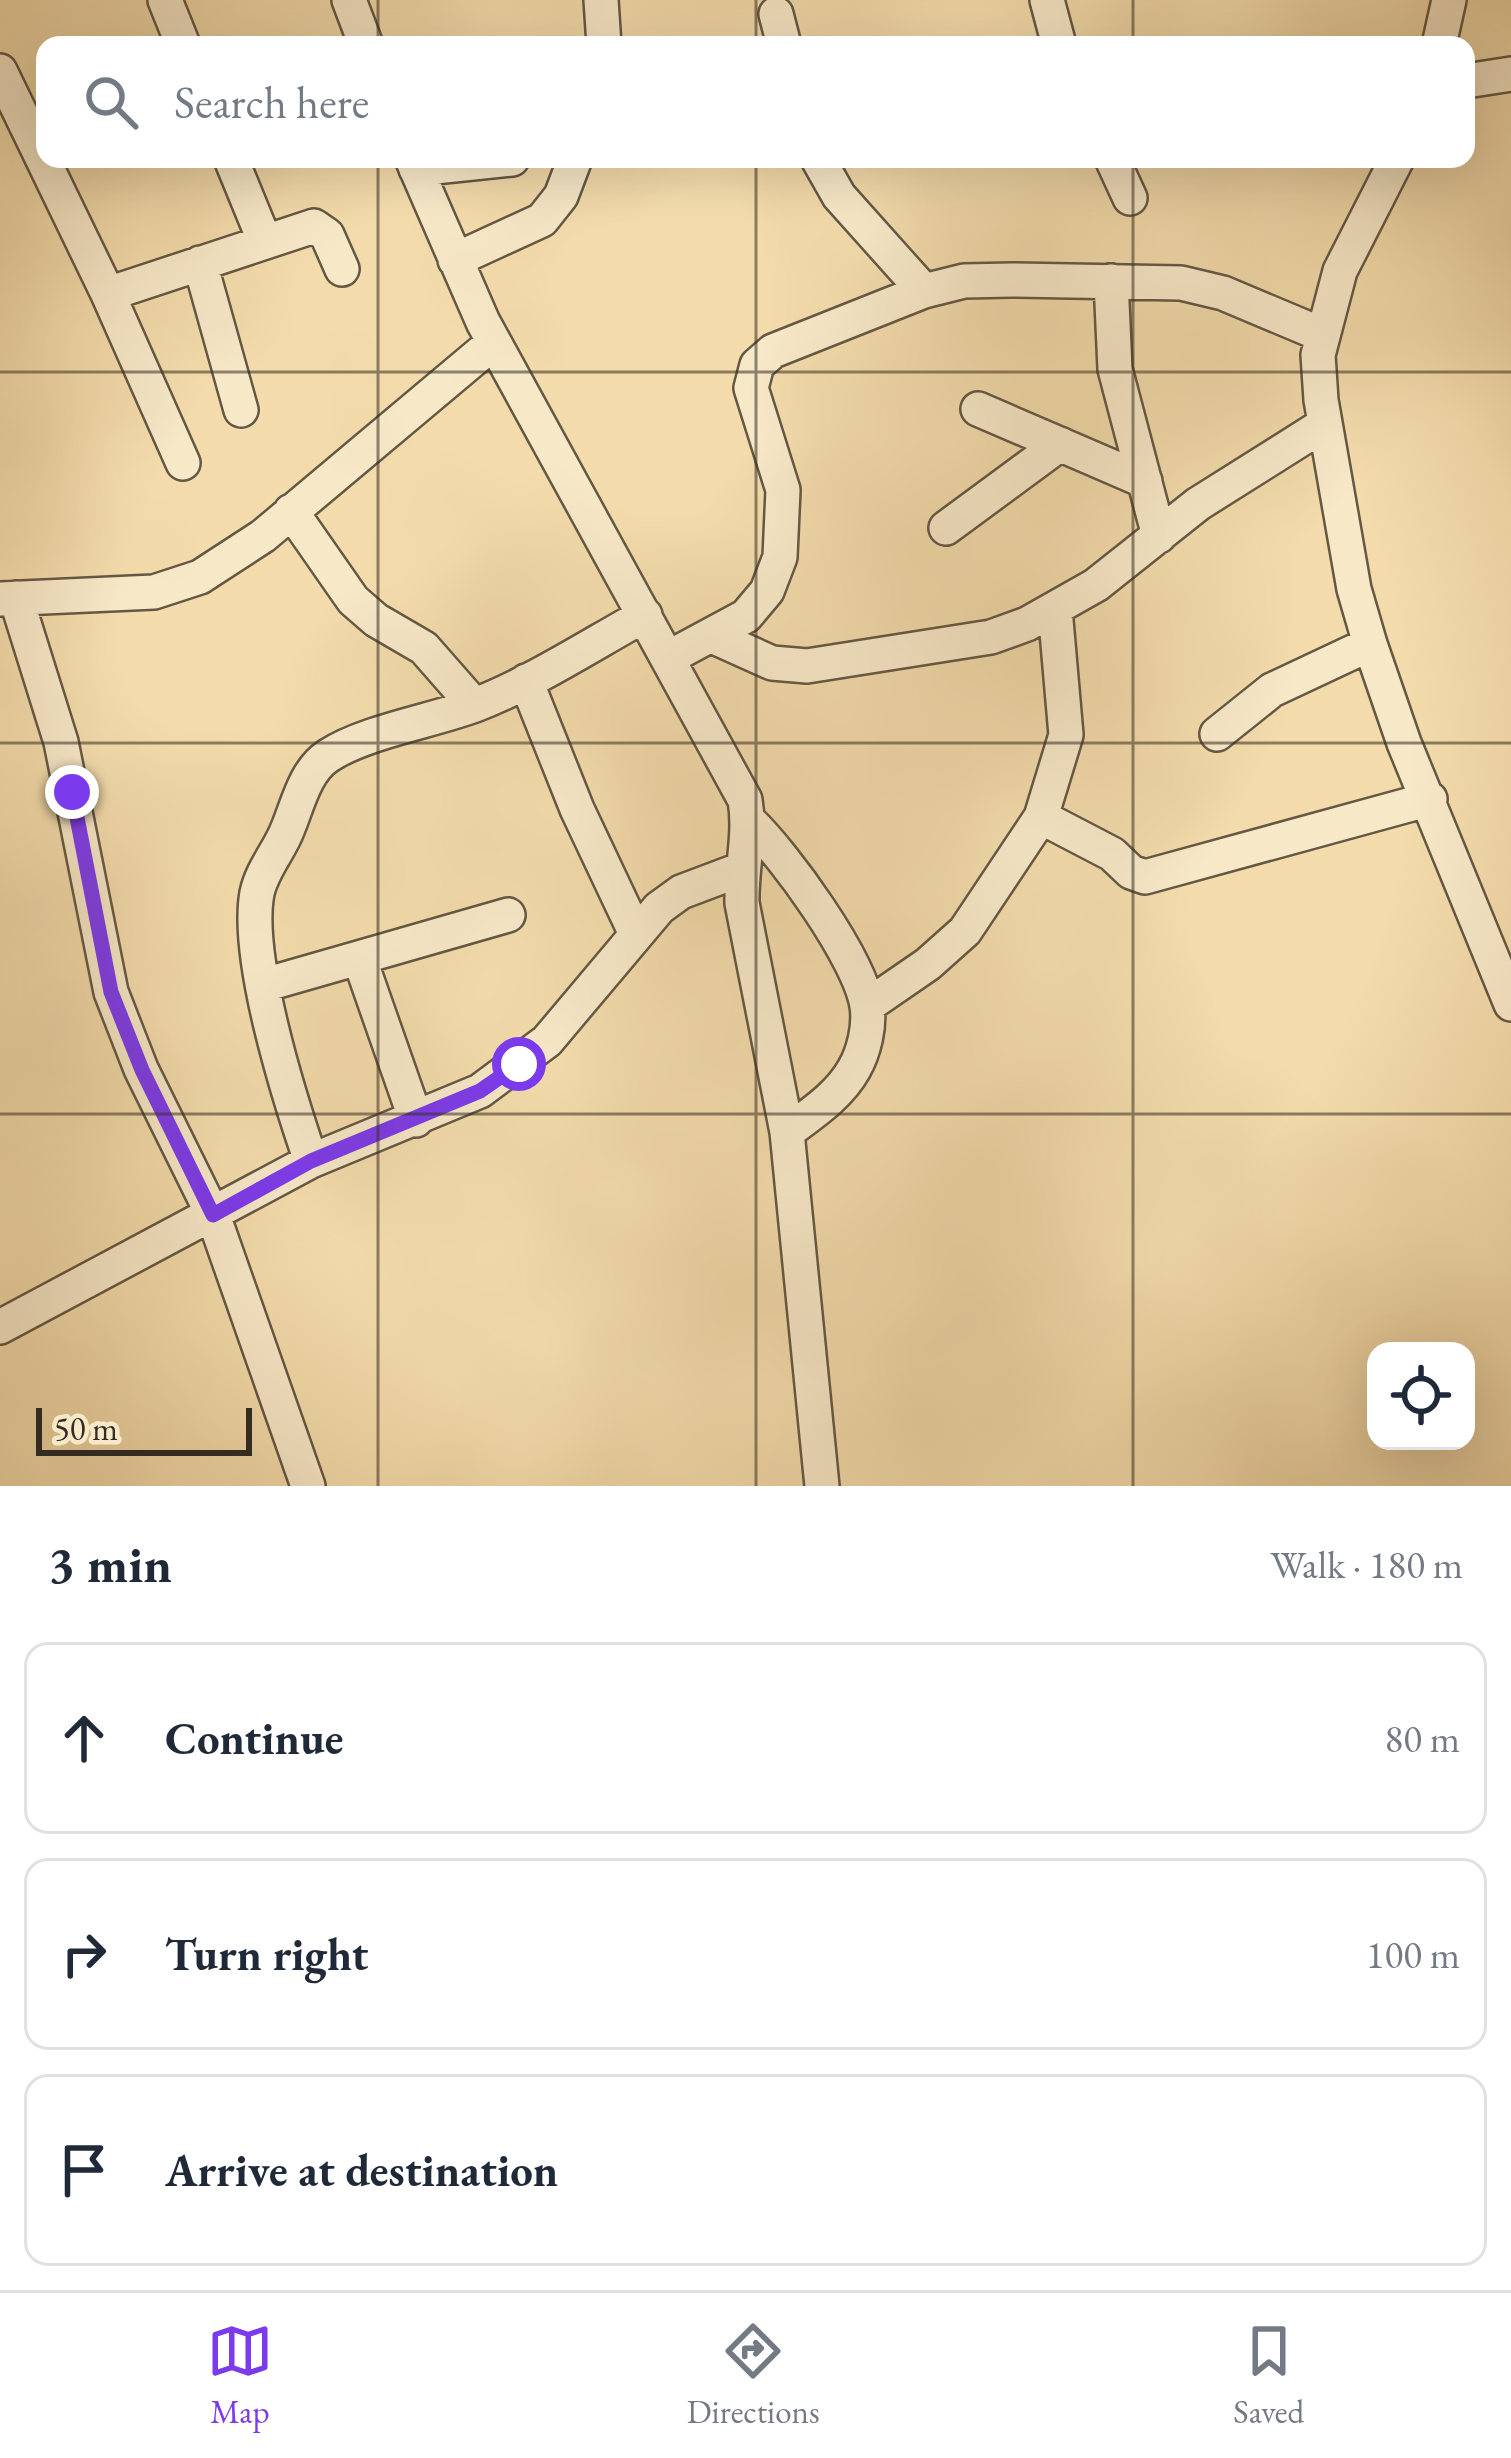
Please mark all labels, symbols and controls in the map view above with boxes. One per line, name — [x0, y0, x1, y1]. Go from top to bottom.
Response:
search box — [36, 36, 1475, 168]
icon: search — [78, 69, 144, 135]
text: Search here — [174, 73, 369, 131]
route end — [45, 765, 99, 819]
route start — [492, 1037, 546, 1091]
map controls — [1367, 1342, 1475, 1450]
button: locate — [1367, 1342, 1475, 1450]
scale bar — [36, 1402, 252, 1455]
text: 50 m — [54, 1407, 118, 1450]
text: 3 min — [48, 1531, 172, 1597]
text: Walk · 180 m — [1270, 1539, 1463, 1590]
icon: ahead — [51, 1705, 117, 1771]
text: Continue — [165, 1709, 343, 1767]
text: 80 m — [1384, 1713, 1460, 1764]
icon: right — [51, 1921, 117, 1987]
text: Turn right — [165, 1925, 368, 1983]
text: 100 m — [1366, 1929, 1460, 1980]
icon: arrive — [51, 2137, 117, 2203]
text: Arrive at destination — [165, 2141, 558, 2199]
tab: Map — [207, 2318, 273, 2433]
tab: Directions — [687, 2318, 820, 2433]
tab: Saved — [1233, 2318, 1304, 2433]

